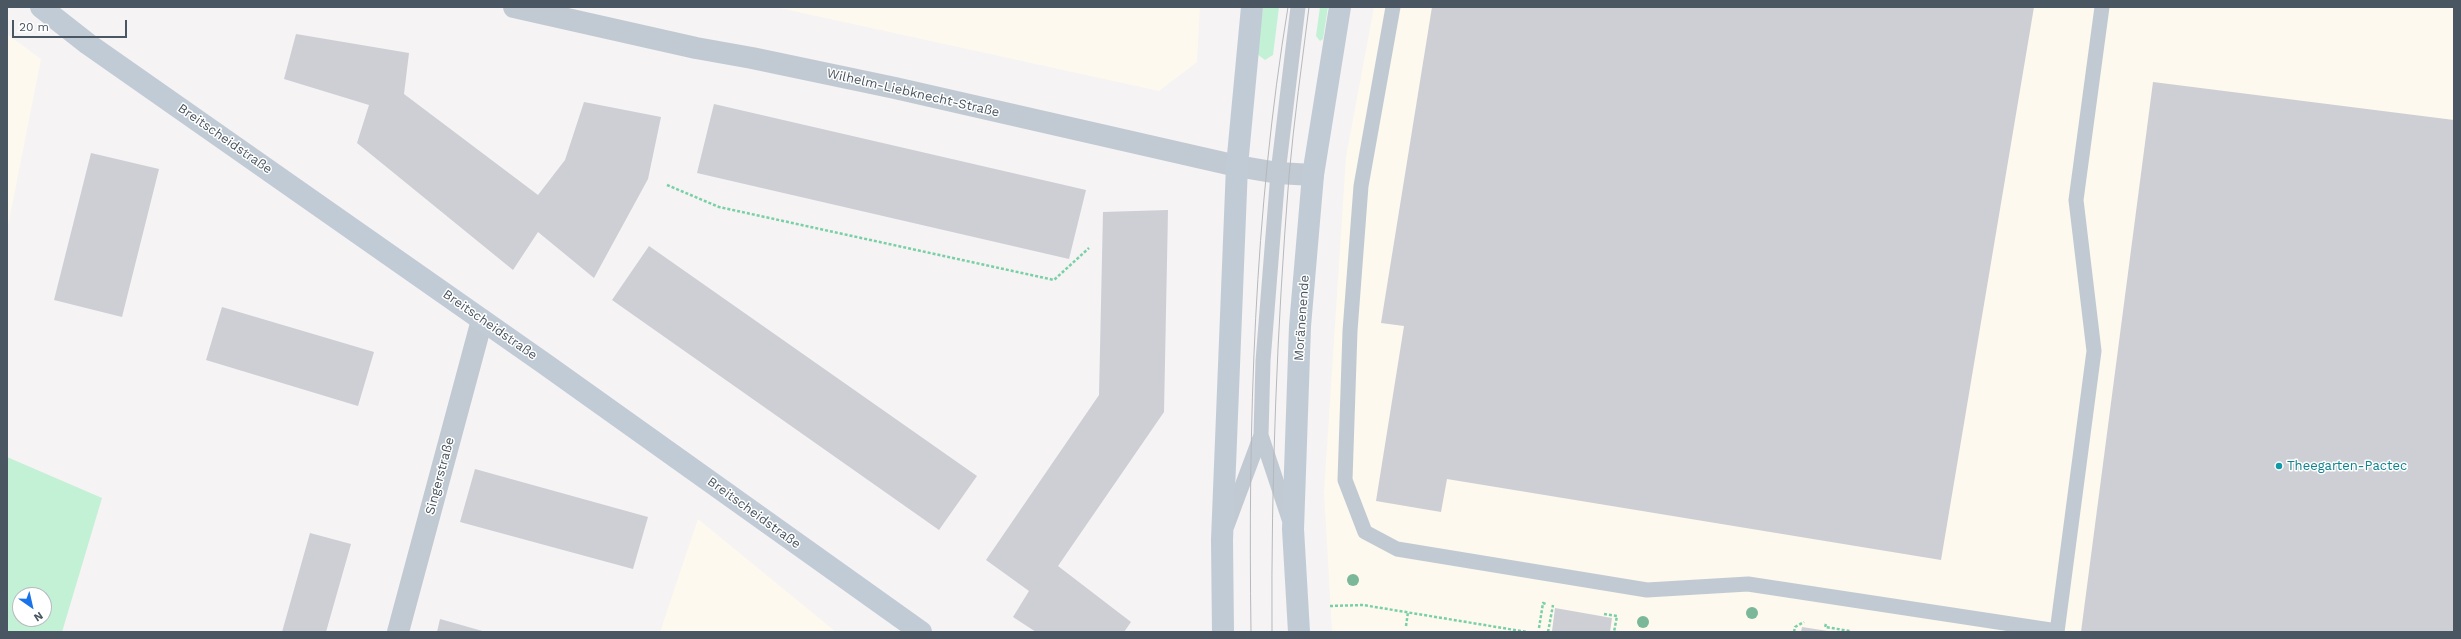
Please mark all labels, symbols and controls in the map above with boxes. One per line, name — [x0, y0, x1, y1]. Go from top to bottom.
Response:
scale bar — [14, 12, 129, 38]
text: 20 m — [19, 20, 49, 34]
street label: Wilhelm-Liebknecht-Straße — [825, 66, 1001, 120]
street label: Breitscheidstraße — [175, 101, 275, 177]
street label: Moränenende — [1291, 275, 1313, 361]
street label: Breitscheidstraße — [440, 287, 540, 363]
street label: Singerstraße — [422, 436, 458, 516]
place label: Theegarten-Pactec — [2287, 458, 2407, 474]
marker: Theegarten-Pactec — [2274, 461, 2284, 471]
street label: Breitscheidstraße — [704, 474, 804, 552]
north arrow — [12, 587, 52, 627]
text: N — [31, 609, 45, 624]

